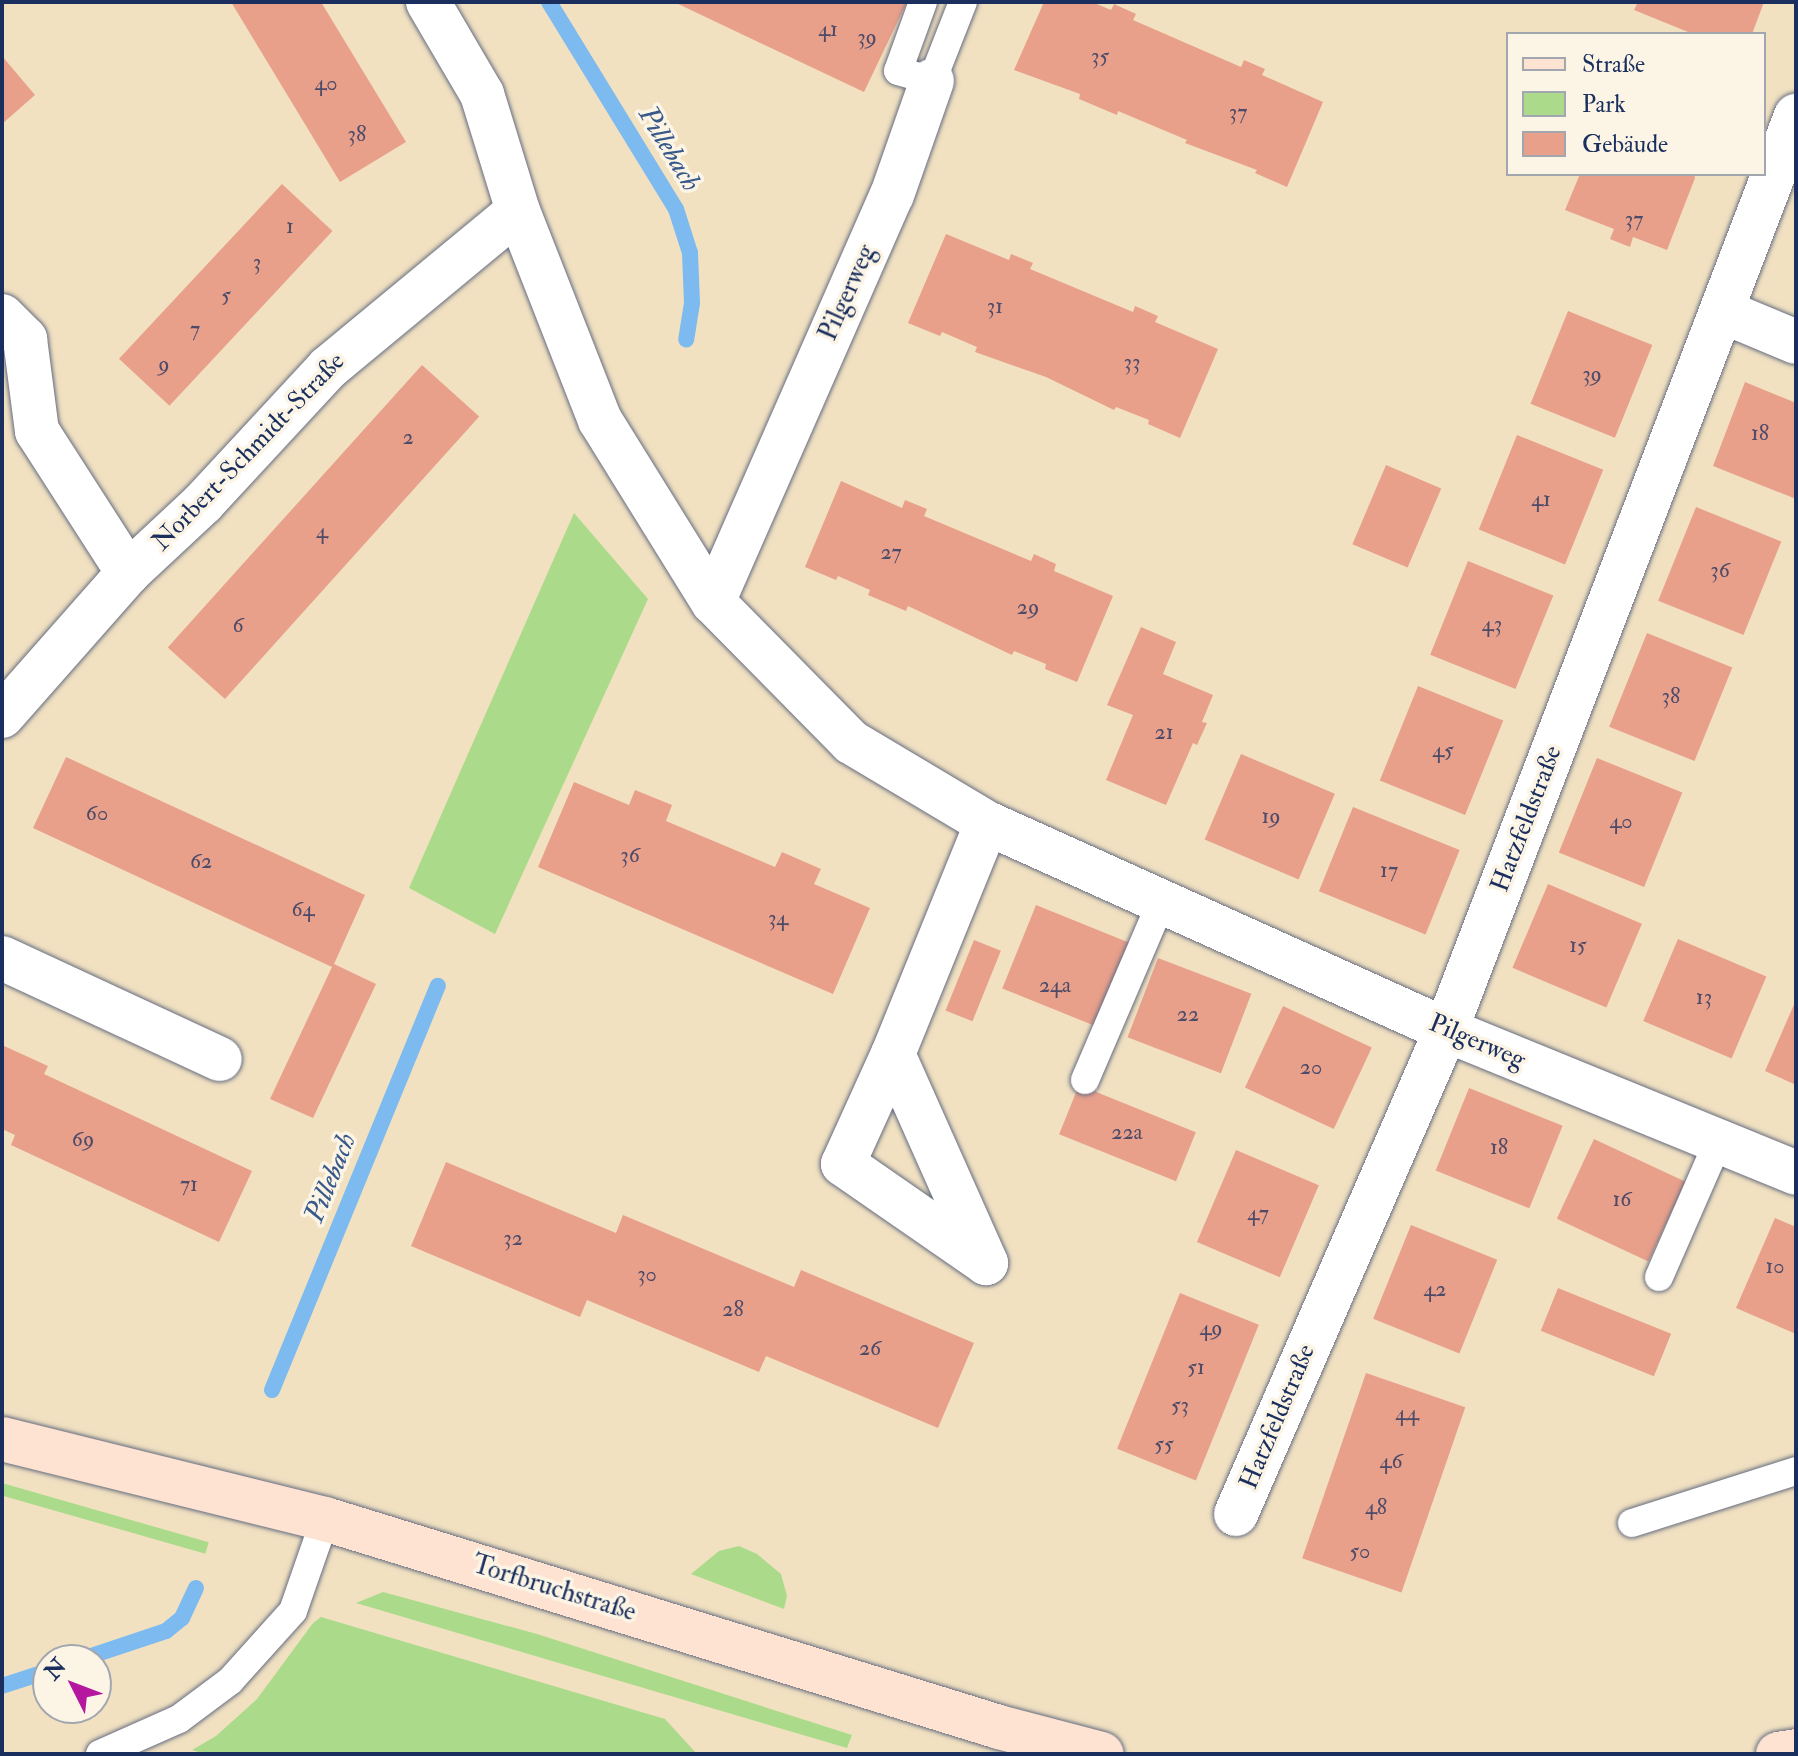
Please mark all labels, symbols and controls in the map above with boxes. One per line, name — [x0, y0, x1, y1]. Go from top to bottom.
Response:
house number: 41 — [818, 17, 838, 43]
house number: 39 — [857, 25, 877, 51]
legend — [1506, 32, 1766, 176]
house number: 35 — [1091, 44, 1109, 70]
text: Straße — [1582, 49, 1645, 80]
house number: 40 — [314, 71, 338, 97]
text: Park — [1582, 89, 1626, 120]
water label: Pillebach — [631, 100, 707, 198]
house number: 37 — [1229, 100, 1247, 126]
house number: 38 — [348, 122, 366, 148]
text: Gebäude — [1582, 129, 1668, 160]
house number: 37 — [1625, 207, 1643, 233]
house number: 1 — [286, 214, 294, 240]
street label: Pilgerweg — [813, 240, 883, 346]
house number: 3 — [253, 250, 261, 276]
house number: 5 — [221, 283, 231, 309]
house number: 31 — [987, 294, 1003, 320]
house number: 7 — [190, 317, 200, 343]
street label: Norbert-Schmidt-Straße — [146, 346, 352, 558]
house number: 33 — [1124, 350, 1140, 376]
house number: 9 — [158, 352, 170, 378]
house number: 39 — [1582, 362, 1602, 388]
house number: 18 — [1751, 421, 1769, 447]
house number: 2 — [402, 425, 414, 451]
house number: 41 — [1531, 487, 1551, 513]
house number: 4 — [316, 519, 328, 545]
house number: 27 — [880, 540, 902, 566]
house number: 36 — [1710, 558, 1730, 584]
house number: 29 — [1017, 595, 1039, 621]
house number: 43 — [1482, 612, 1502, 638]
house number: 6 — [232, 613, 244, 639]
house number: 38 — [1662, 684, 1680, 710]
house number: 21 — [1154, 720, 1174, 746]
house number: 45 — [1432, 738, 1454, 764]
street label: Hatzfeldstraße — [1485, 741, 1569, 897]
house number: 60 — [86, 801, 108, 827]
house number: 19 — [1261, 804, 1281, 830]
house number: 40 — [1609, 809, 1633, 835]
house number: 36 — [620, 843, 640, 869]
house number: 62 — [190, 849, 212, 875]
house number: 17 — [1380, 858, 1398, 884]
house number: 64 — [292, 897, 314, 923]
house number: 34 — [768, 906, 788, 932]
house number: 15 — [1569, 933, 1587, 959]
house number: 24a — [1039, 973, 1071, 999]
house number: 13 — [1696, 985, 1712, 1011]
house number: 22 — [1177, 1002, 1199, 1028]
street label: Pilgerweg — [1424, 1008, 1530, 1076]
house number: 20 — [1300, 1055, 1322, 1081]
house number: 22a — [1111, 1120, 1143, 1146]
house number: 69 — [72, 1127, 94, 1153]
water label: Pillebach — [298, 1128, 364, 1228]
house number: 18 — [1490, 1135, 1508, 1161]
house number: 71 — [180, 1172, 198, 1198]
house number: 16 — [1613, 1187, 1631, 1213]
house number: 47 — [1247, 1201, 1269, 1227]
house number: 32 — [503, 1226, 523, 1252]
house number: 10 — [1765, 1254, 1785, 1280]
house number: 30 — [637, 1262, 657, 1288]
house number: 42 — [1423, 1277, 1447, 1303]
house number: 28 — [722, 1297, 744, 1323]
house number: 49 — [1199, 1316, 1223, 1342]
house number: 26 — [859, 1336, 881, 1362]
street label: Hatzfeldstraße — [1234, 1340, 1322, 1494]
house number: 51 — [1187, 1355, 1205, 1381]
house number: 53 — [1171, 1393, 1189, 1419]
house number: 44 — [1395, 1401, 1419, 1427]
house number: 55 — [1154, 1432, 1174, 1458]
house number: 46 — [1380, 1449, 1402, 1475]
house number: 48 — [1365, 1495, 1387, 1521]
house number: 50 — [1350, 1539, 1370, 1565]
street label: Torfbruchstraße — [469, 1549, 639, 1629]
north arrow — [32, 1644, 112, 1724]
text: N — [39, 1653, 73, 1686]

